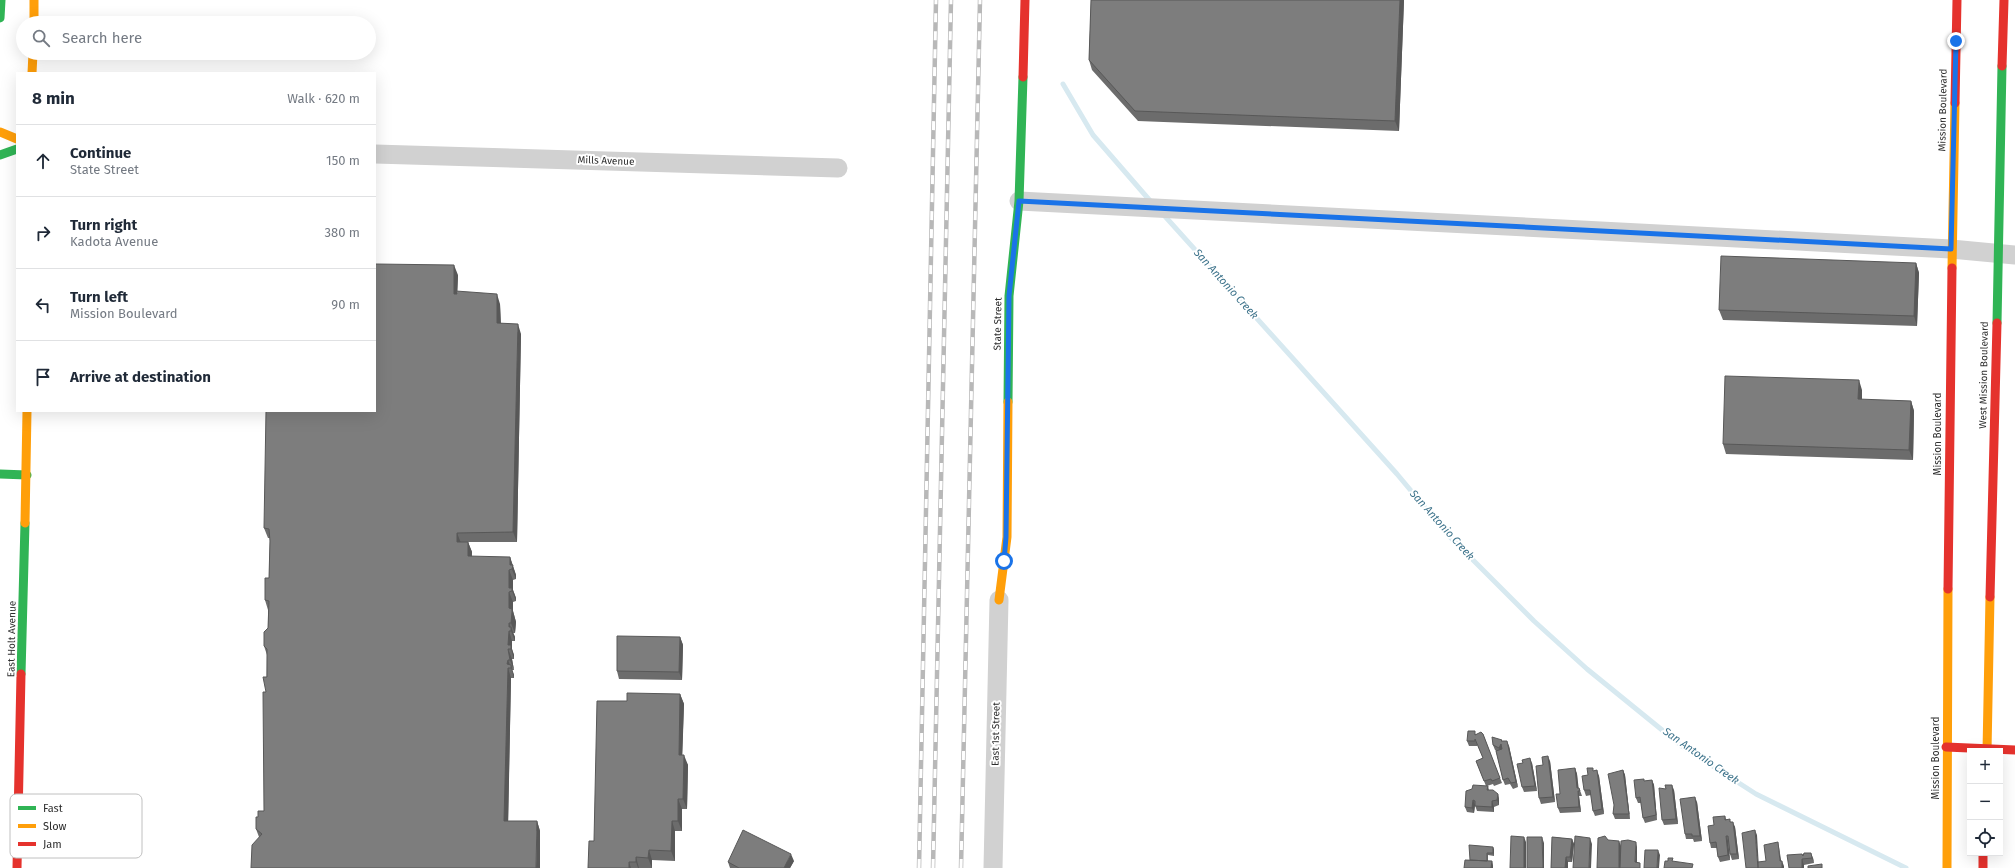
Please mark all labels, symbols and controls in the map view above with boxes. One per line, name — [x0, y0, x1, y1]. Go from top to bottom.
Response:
search box — [16, 16, 376, 60]
icon: search — [30, 27, 52, 49]
text: Search here — [62, 29, 142, 47]
route end — [1947, 32, 1965, 50]
street label: Mission Boulevard — [1936, 68, 1950, 151]
text: 8 min — [32, 88, 75, 109]
text: Walk · 620 m — [287, 91, 360, 106]
text: Continue — [70, 144, 131, 162]
icon: ahead — [32, 150, 54, 172]
text: 150 m — [326, 153, 360, 168]
street label: Mills Avenue — [577, 154, 635, 168]
text: State Street — [70, 162, 139, 177]
text: Turn right — [70, 216, 137, 234]
icon: right — [32, 222, 54, 244]
text: 380 m — [325, 225, 360, 240]
text: Kadota Avenue — [70, 234, 158, 249]
water label: San Antonio Creek — [1190, 246, 1261, 322]
text: Turn left — [70, 288, 128, 306]
icon: left — [32, 294, 54, 316]
text: 90 m — [331, 297, 360, 312]
street label: State Street — [992, 297, 1004, 351]
text: Mission Boulevard — [70, 306, 178, 321]
street label: West Mission Boulevard — [1977, 321, 1991, 429]
icon: arrive — [32, 366, 54, 388]
text: Arrive at destination — [70, 368, 211, 386]
street label: Mission Boulevard — [1932, 393, 1944, 475]
water label: San Antonio Creek — [1406, 487, 1477, 563]
route start — [995, 552, 1013, 570]
street label: East Holt Avenue — [5, 601, 19, 677]
street label: East 1st Street — [989, 702, 1003, 766]
street label: Mission Boulevard — [1930, 717, 1942, 799]
water label: San Antonio Creek — [1660, 724, 1742, 787]
map controls — [1967, 748, 2003, 856]
button: + — [1967, 748, 2003, 784]
button: − — [1967, 784, 2003, 820]
legend — [10, 794, 142, 858]
text: Fast — [43, 802, 63, 815]
text: Slow — [43, 820, 67, 833]
button: locate — [1967, 820, 2003, 856]
text: Jam — [43, 838, 62, 851]

